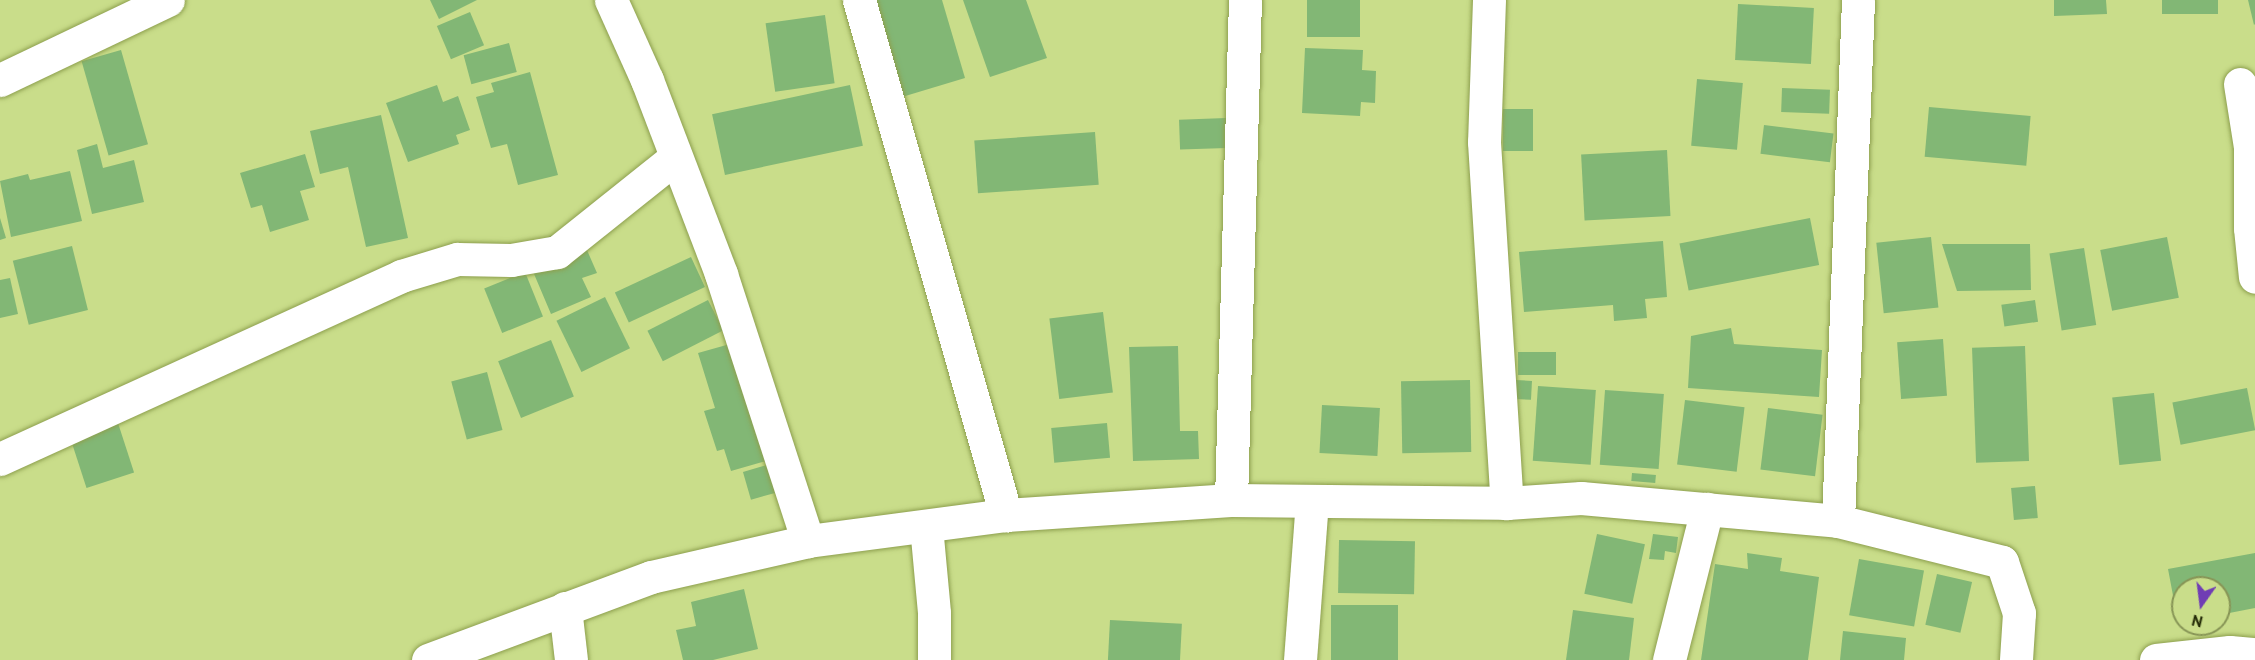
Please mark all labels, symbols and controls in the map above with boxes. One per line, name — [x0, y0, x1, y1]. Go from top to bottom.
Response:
north arrow — [2171, 576, 2231, 636]
text: N — [2190, 611, 2205, 633]

